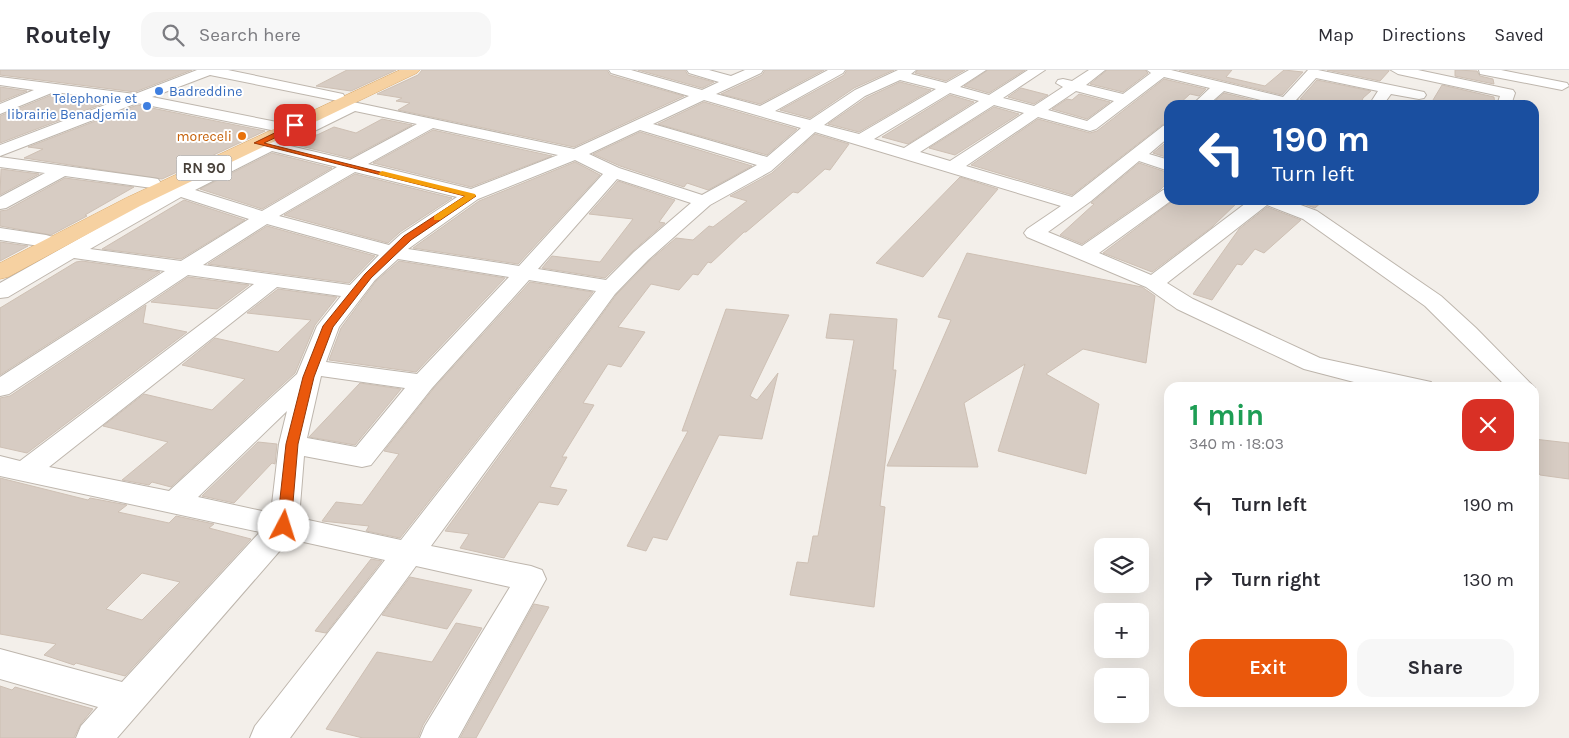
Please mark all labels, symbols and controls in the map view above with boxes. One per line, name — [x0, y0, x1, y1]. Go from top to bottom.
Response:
search box — [141, 12, 491, 57]
text: Routely — [25, 21, 111, 49]
icon: search — [159, 21, 187, 49]
text: Search here — [199, 24, 301, 46]
text: Map — [1318, 24, 1354, 46]
text: Directions — [1382, 24, 1466, 46]
text: Saved — [1494, 24, 1544, 46]
place label: Badreddine — [169, 83, 242, 100]
marker: Badreddine — [153, 85, 165, 97]
place label: Telephonie et librairie Benadjemia — [7, 90, 137, 123]
marker: Telephonie et librairie Benadjemia — [141, 100, 153, 112]
pin — [274, 104, 316, 146]
icon: arrive — [281, 111, 309, 139]
text: 190 m — [1272, 119, 1370, 160]
icon: left — [1189, 120, 1254, 185]
place label: moreceli — [176, 128, 232, 145]
marker: moreceli — [236, 130, 248, 142]
road number: RN 90 — [176, 156, 232, 180]
text: Turn left — [1272, 161, 1355, 187]
text: 1 min — [1189, 397, 1264, 433]
button: close — [1462, 399, 1514, 451]
text: 340 m · 18:03 — [1189, 434, 1284, 453]
icon: left — [1189, 491, 1217, 519]
text: Turn left — [1232, 494, 1307, 516]
text: 190 m — [1463, 494, 1514, 516]
position arrow — [257, 499, 309, 551]
map controls — [1094, 538, 1149, 723]
button: layers — [1094, 538, 1149, 593]
icon: right — [1189, 566, 1217, 594]
text: Turn right — [1232, 569, 1321, 591]
text: 130 m — [1463, 569, 1514, 591]
button: + — [1094, 603, 1149, 658]
button: Exit — [1189, 639, 1347, 697]
button: Share — [1357, 639, 1514, 697]
button: − — [1094, 668, 1149, 723]

